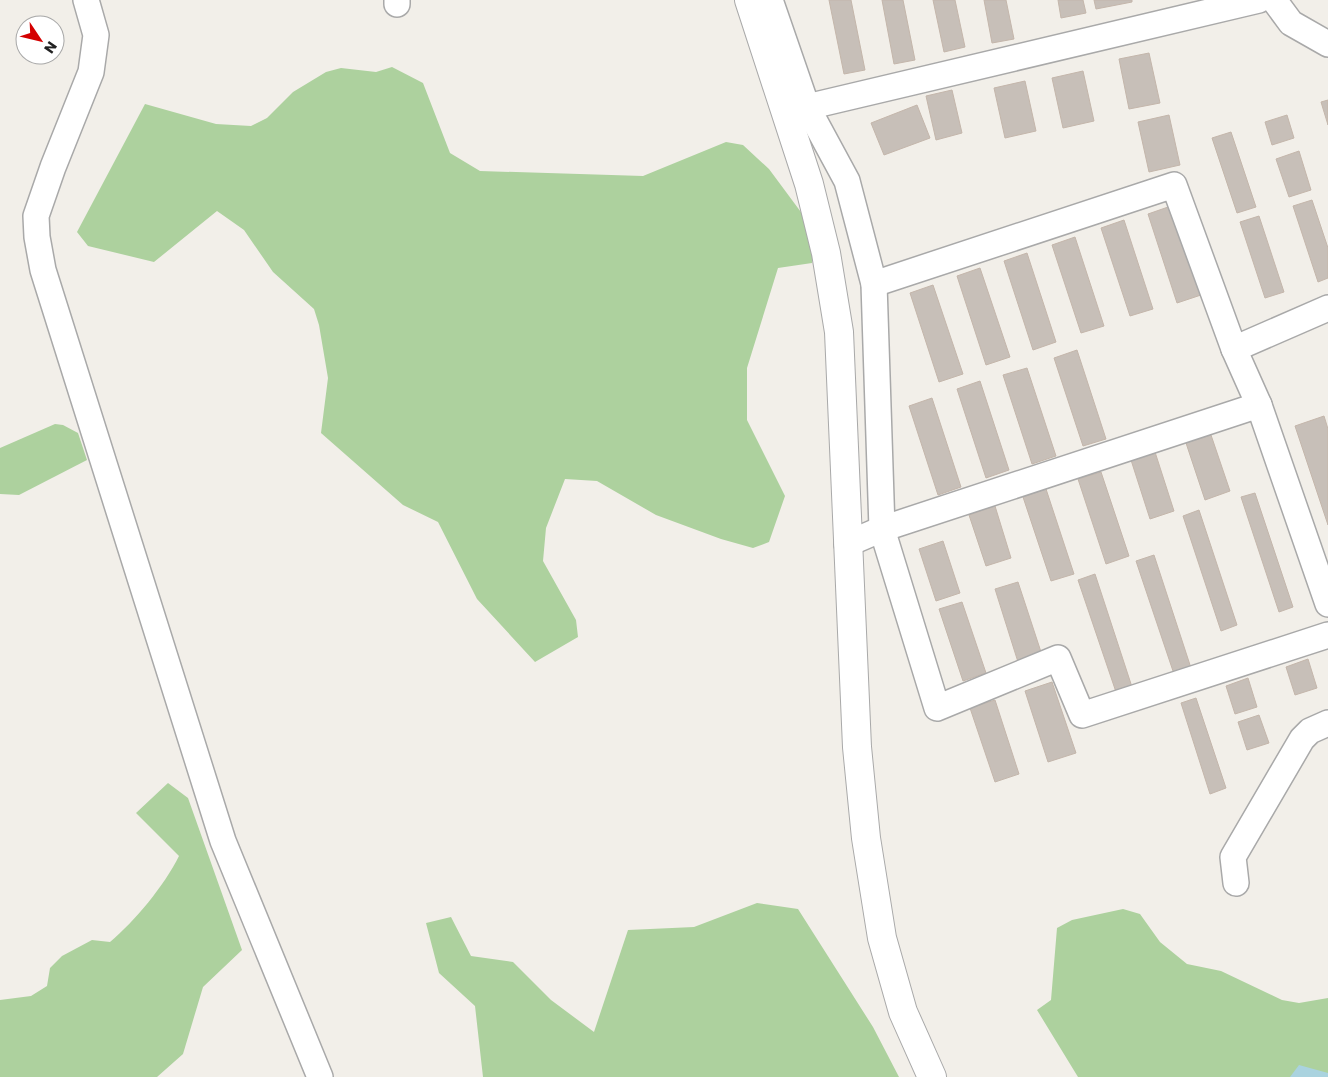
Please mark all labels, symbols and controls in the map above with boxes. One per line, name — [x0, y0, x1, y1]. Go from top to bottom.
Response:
north arrow — [15, 15, 65, 65]
text: N — [39, 37, 62, 58]

